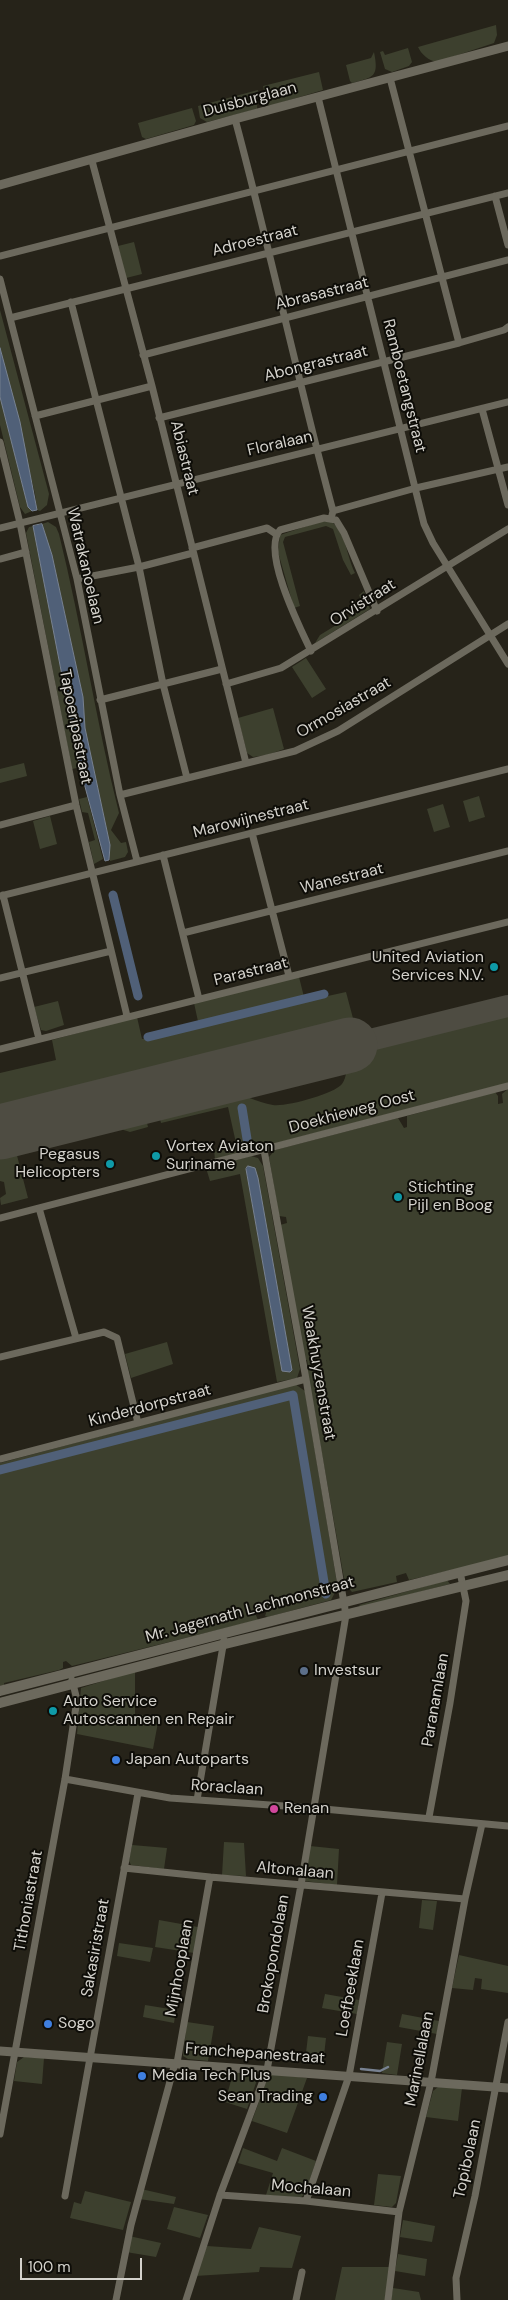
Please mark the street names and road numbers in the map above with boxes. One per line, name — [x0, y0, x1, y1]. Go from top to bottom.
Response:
street label: Duisburglaan — [201, 78, 299, 122]
street label: Adroestraat — [210, 221, 300, 261]
street label: Abrasastraat — [273, 273, 371, 315]
street label: Ramboetangstraat — [378, 317, 430, 455]
street label: Abongrastraat — [262, 342, 370, 386]
street label: Abiastraat — [165, 419, 203, 497]
street label: Floralaan — [245, 427, 315, 461]
street label: Watrakanoelaan — [62, 506, 108, 626]
street label: Orvistraat — [327, 575, 399, 631]
street label: Tapoeripastraat — [54, 668, 96, 786]
street label: Ormosiastraat — [293, 673, 395, 743]
street label: Marowijnestraat — [191, 795, 311, 843]
street label: Wanestraat — [298, 859, 386, 899]
street label: Parastraat — [212, 954, 290, 990]
street label: Doekhieweg Oost — [287, 1086, 417, 1138]
street label: Waakhuyzenstraat — [297, 1304, 339, 1442]
street label: Kinderdorpstraat — [87, 1380, 213, 1432]
street label: Mr. Jagernath Lachmonstraat — [143, 1573, 357, 1647]
street label: Paranamlaan — [418, 1652, 454, 1748]
street label: Roraclaan — [190, 1776, 264, 1800]
street label: Tithoniastraat — [11, 1849, 47, 1953]
street label: Altonalaan — [255, 1858, 335, 1884]
street label: Brokopondolaan — [254, 1893, 294, 2015]
street label: Sakasiristraat — [78, 1897, 114, 1999]
street label: Mijnhooplaan — [162, 1918, 198, 2018]
street label: Loefbeeklaan — [333, 1938, 369, 2038]
street label: Marinellalaan — [401, 2010, 439, 2108]
street label: Franchepanestraat — [184, 2040, 326, 2068]
street label: Topibolaan — [450, 2118, 486, 2200]
street label: Mochalaan — [270, 2176, 352, 2202]

